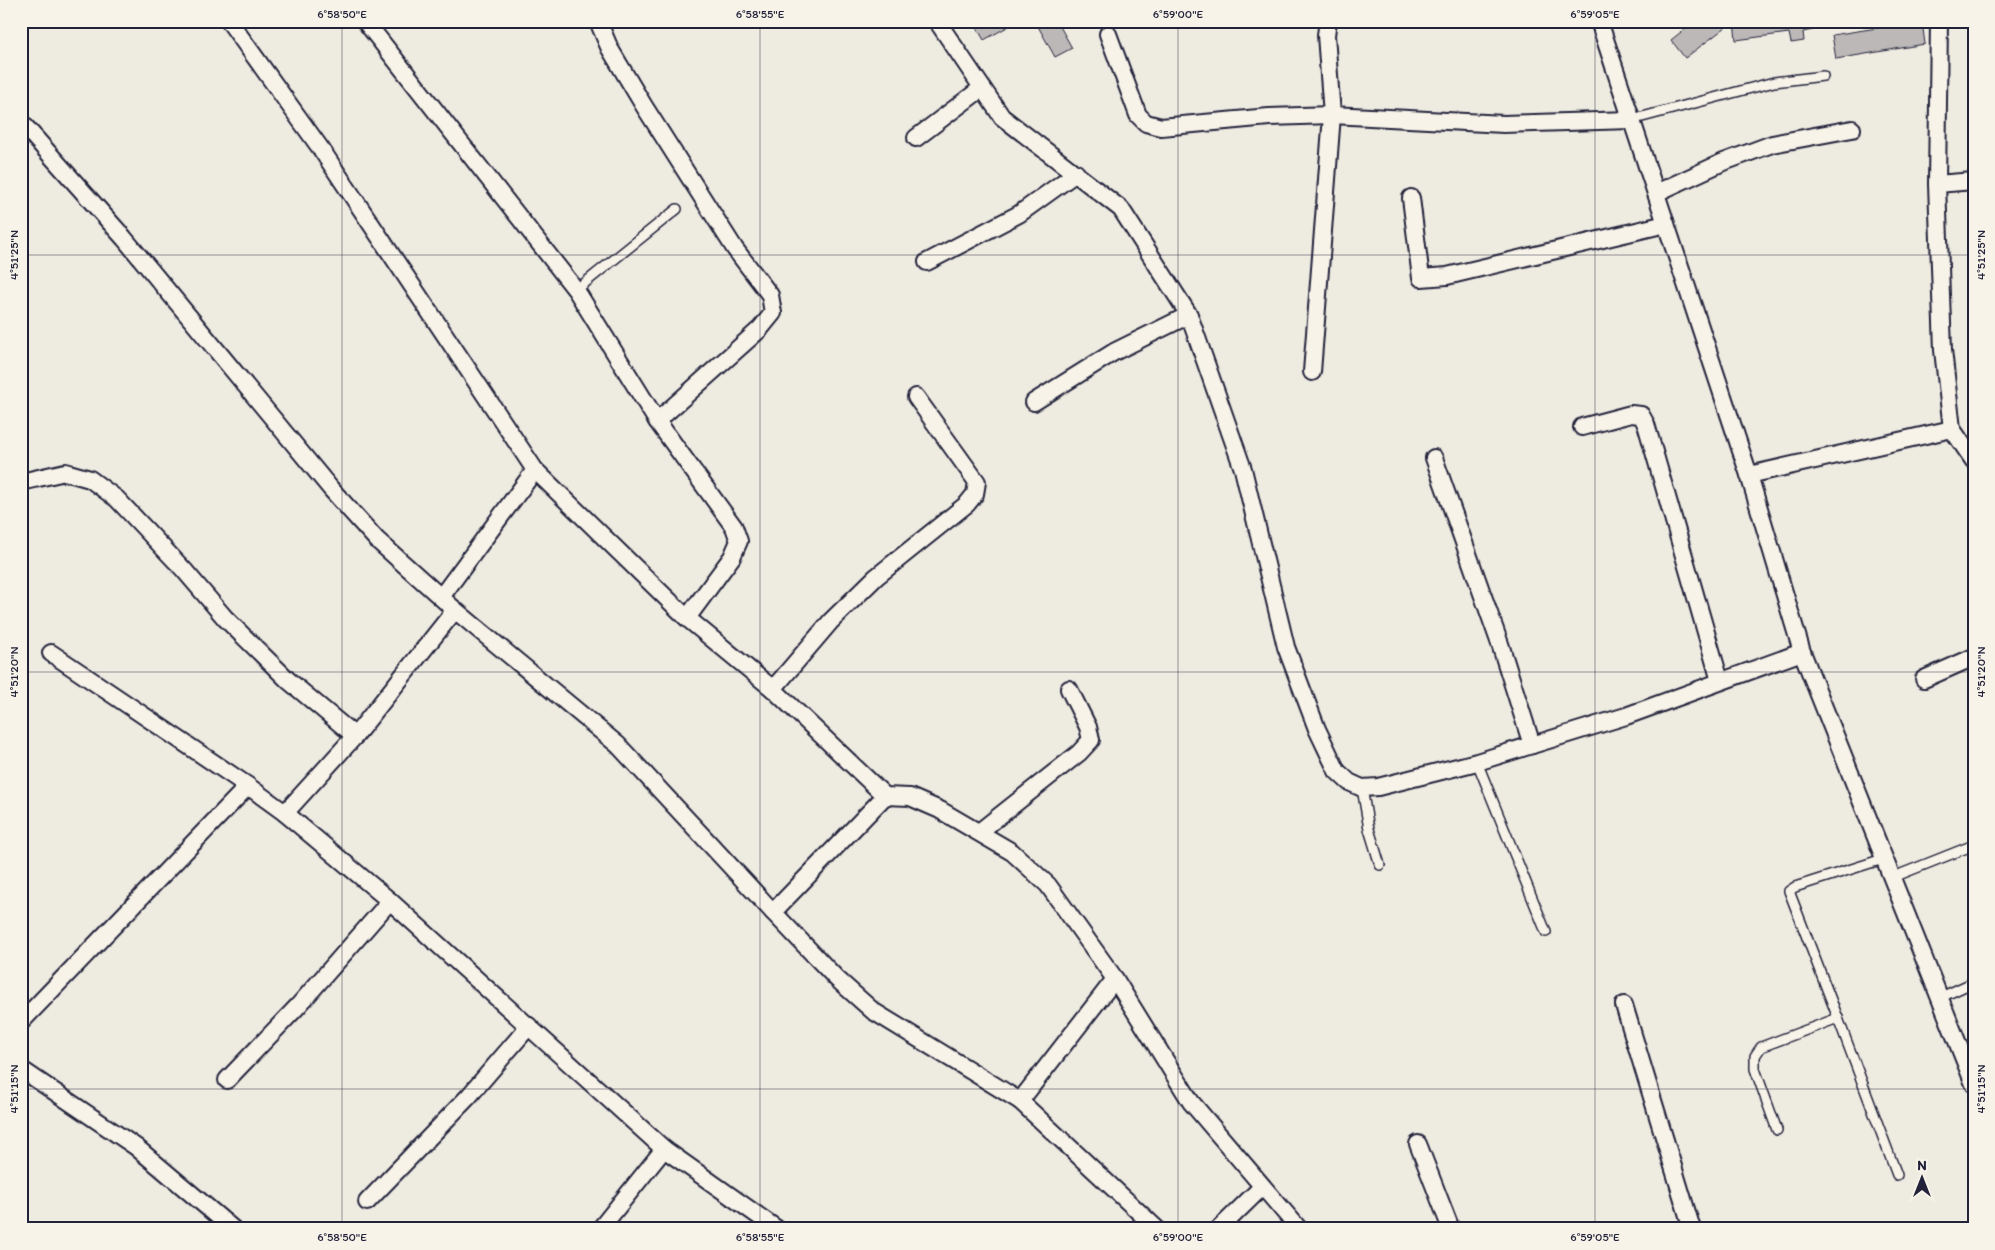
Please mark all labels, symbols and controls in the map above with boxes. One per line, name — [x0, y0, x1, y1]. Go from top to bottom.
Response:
text: 6°58'50"E — [317, 7, 367, 21]
text: 6°58'55"E — [736, 7, 785, 21]
text: 6°59'00"E — [1153, 7, 1204, 21]
text: 6°59'05"E — [1570, 7, 1620, 21]
text: 4°51'25"N — [7, 230, 21, 280]
text: 4°51'25"N — [1974, 230, 1988, 280]
text: 4°51'20"N — [7, 646, 21, 698]
text: 4°51'20"N — [1974, 646, 1988, 698]
text: 4°51'15"N — [7, 1064, 21, 1114]
text: 4°51'15"N — [1974, 1064, 1988, 1114]
north arrow — [1898, 1152, 1948, 1202]
text: N — [1917, 1157, 1927, 1174]
text: 6°58'50"E — [317, 1230, 367, 1244]
text: 6°58'55"E — [736, 1230, 785, 1244]
text: 6°59'00"E — [1153, 1230, 1204, 1244]
text: 6°59'05"E — [1570, 1230, 1620, 1244]

